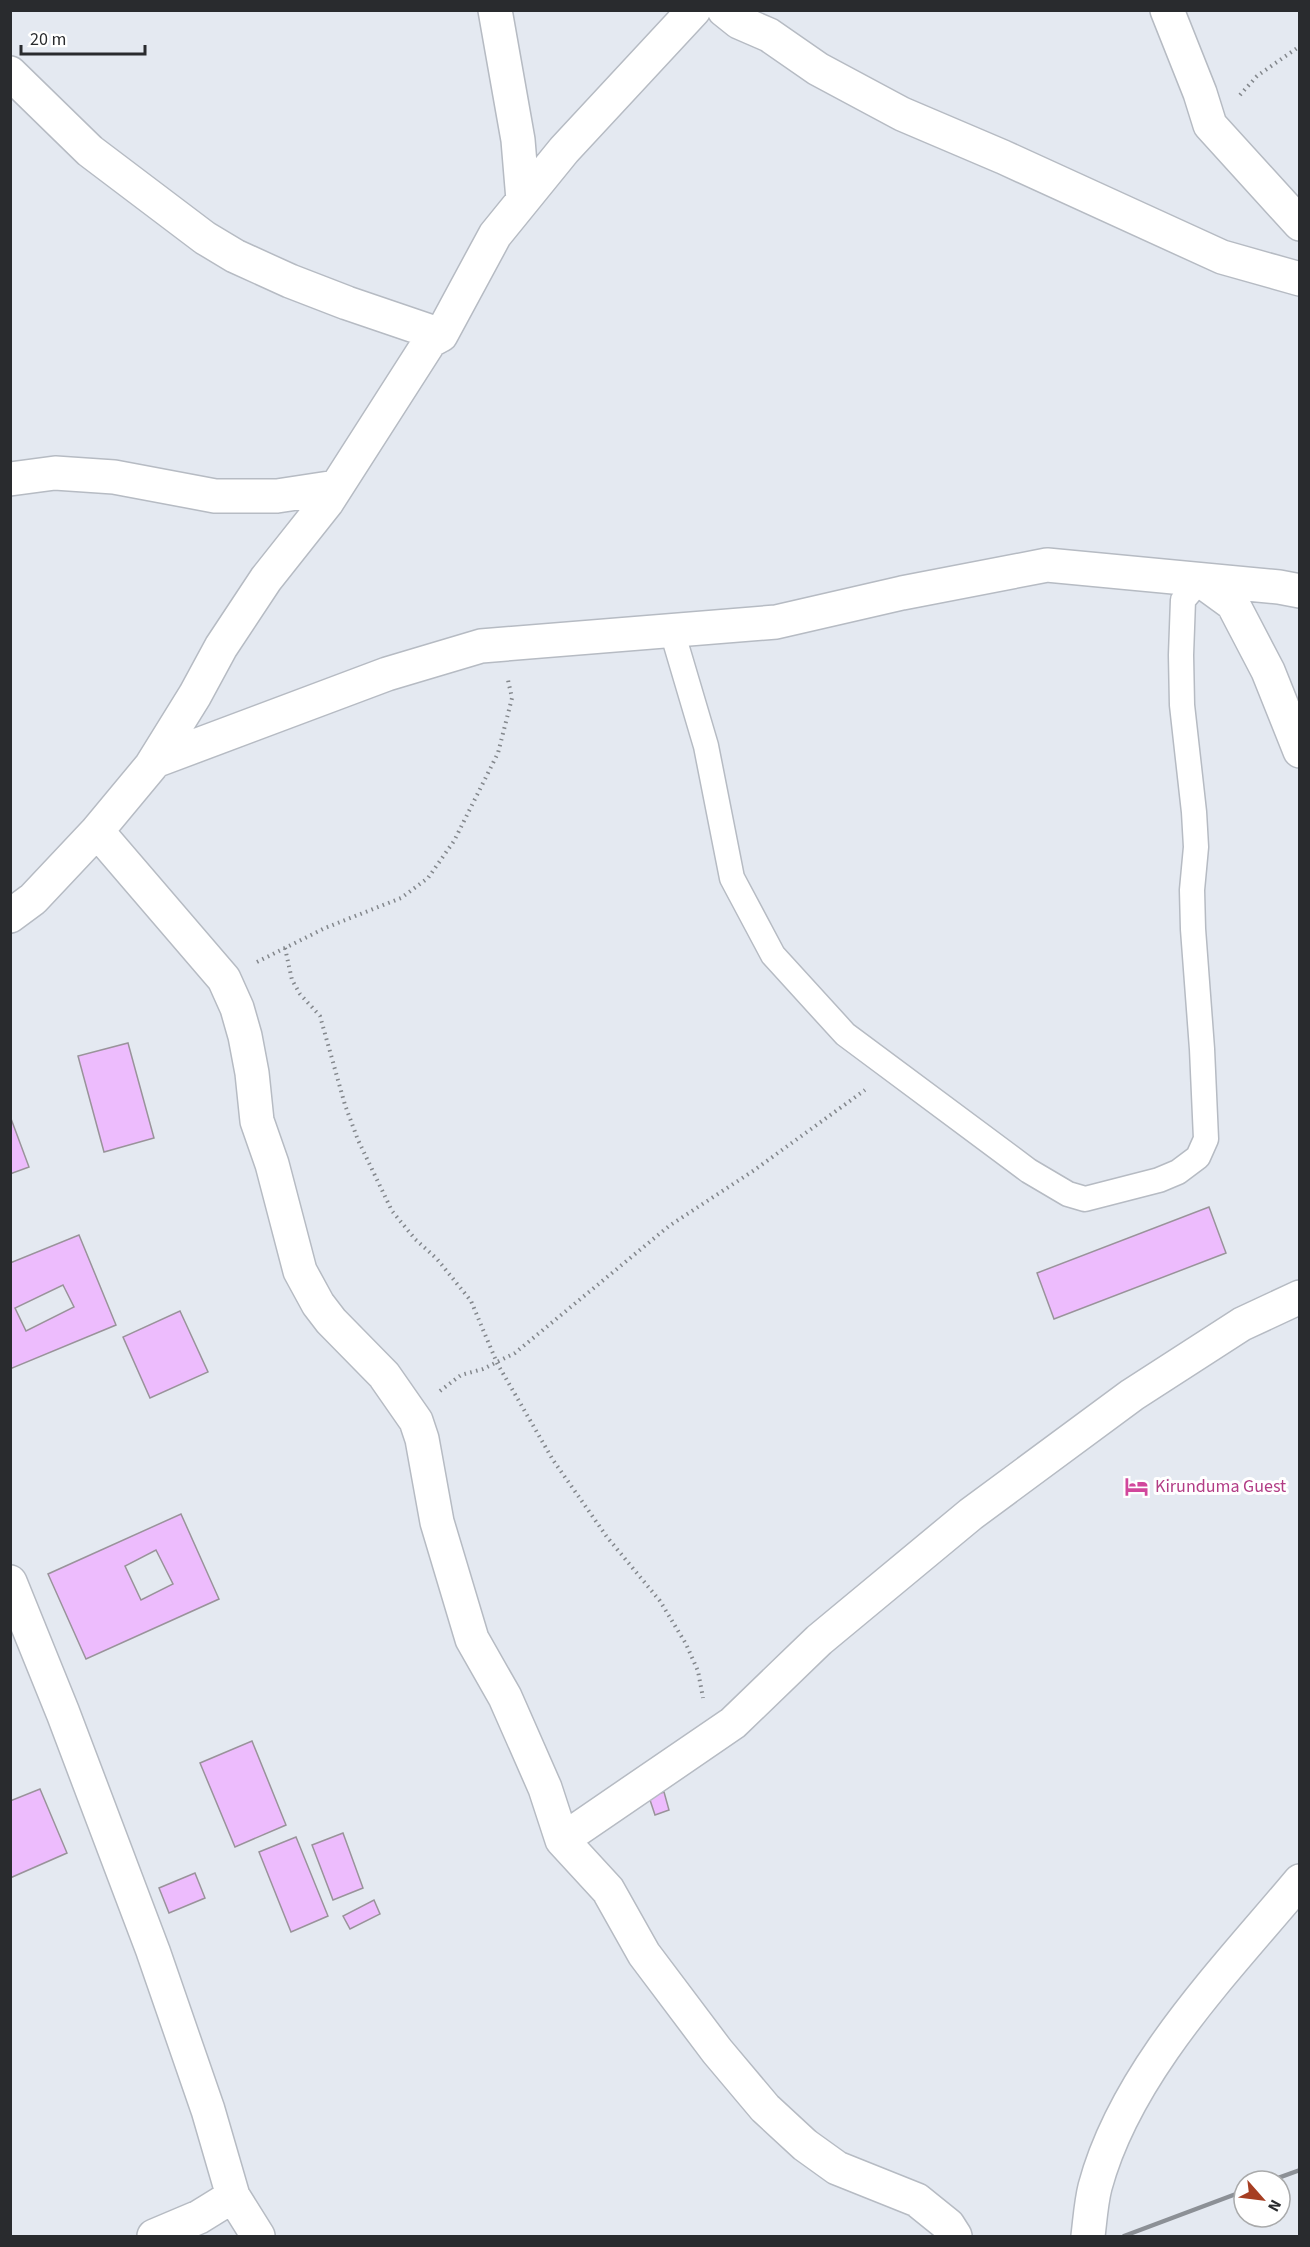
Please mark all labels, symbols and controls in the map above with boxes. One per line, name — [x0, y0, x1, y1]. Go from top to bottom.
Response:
scale bar — [21, 18, 146, 56]
text: 20 m — [30, 27, 66, 52]
hotel icon: Kirunduma Guest — [1124, 1473, 1150, 1499]
place label: Kirunduma Guest — [1155, 1474, 1286, 1499]
north arrow — [1232, 2169, 1292, 2229]
text: N — [1262, 2196, 1287, 2215]

